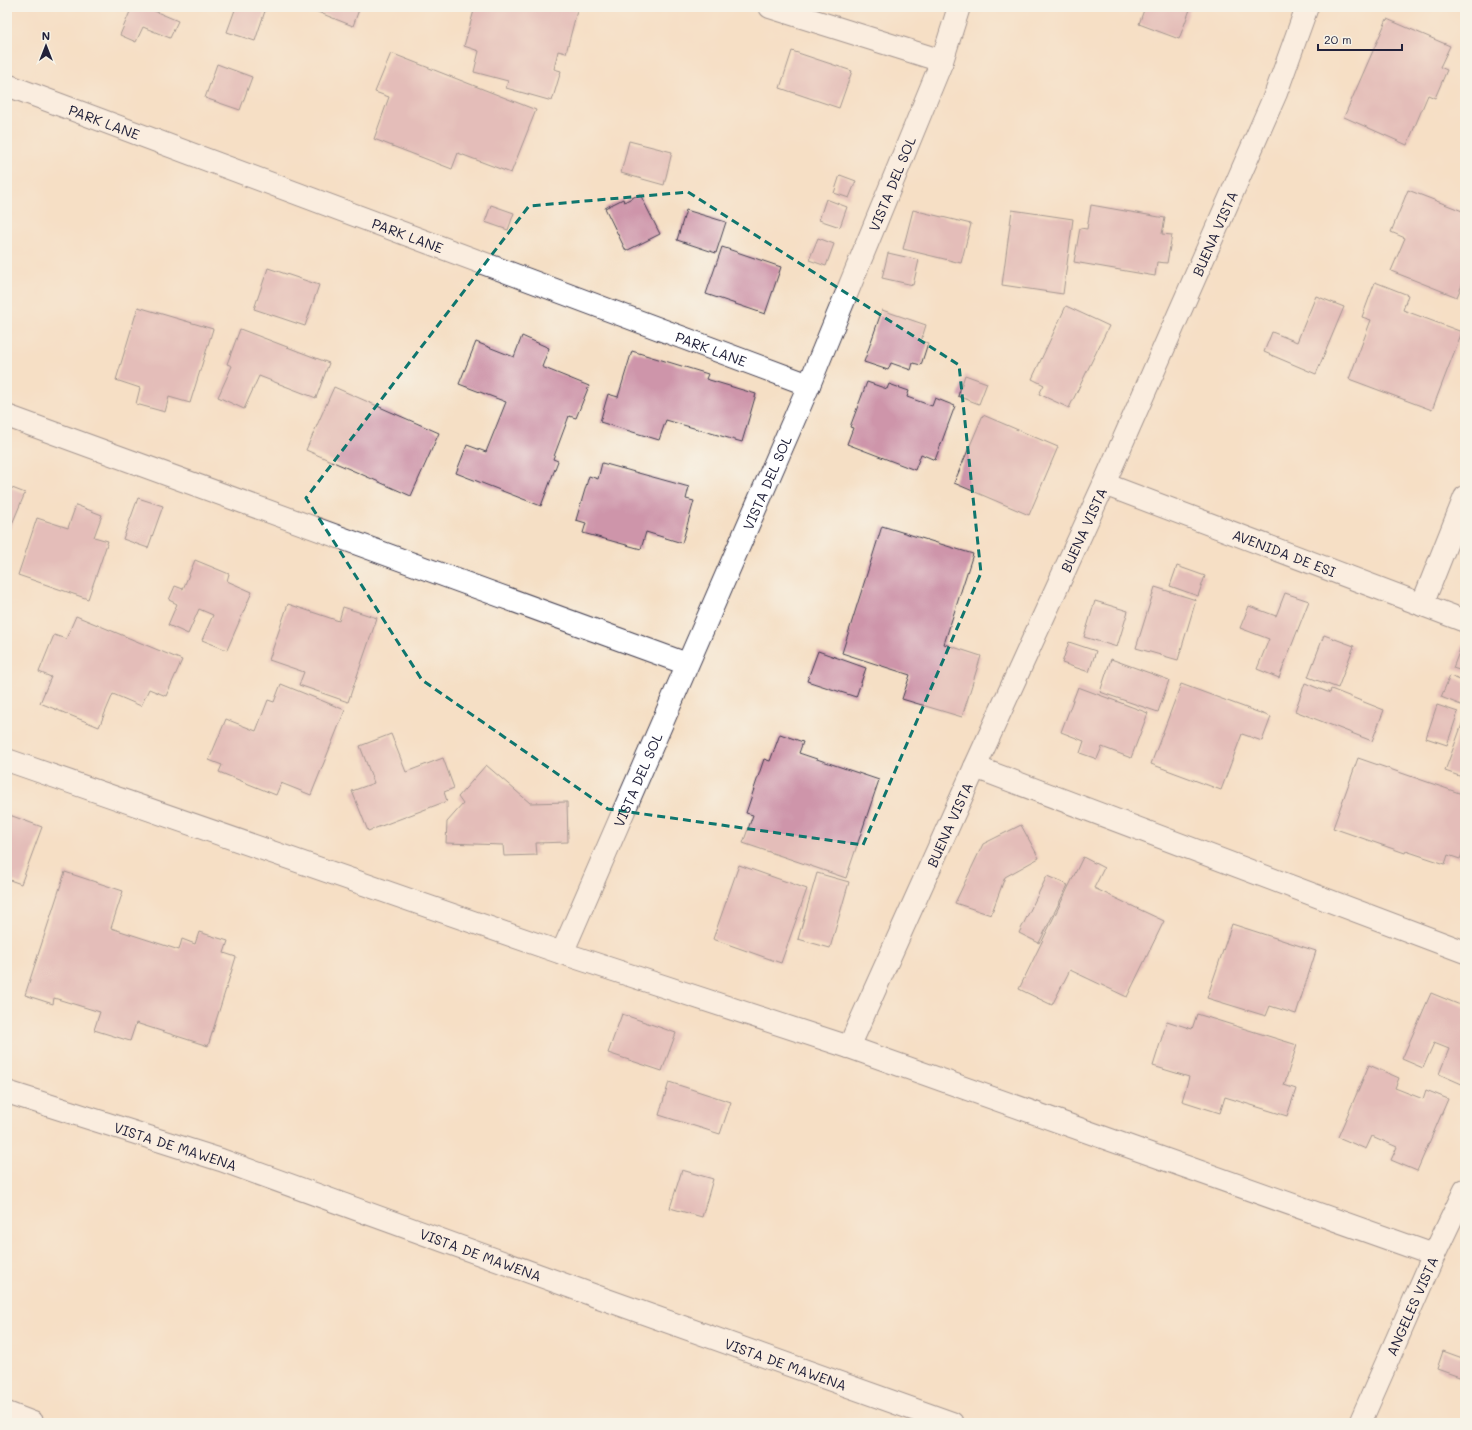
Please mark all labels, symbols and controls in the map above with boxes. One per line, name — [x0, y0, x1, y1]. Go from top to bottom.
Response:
north arrow — [26, 26, 66, 66]
scale bar — [1318, 26, 1402, 52]
text: N — [42, 28, 50, 43]
text: 20 m — [1324, 31, 1352, 47]
street label: PARK LANE — [66, 99, 143, 143]
street label: VISTA DEL SOL — [864, 133, 920, 234]
street label: BUENA VISTA — [1187, 188, 1241, 279]
street label: PARK LANE — [370, 213, 446, 257]
street label: PARK LANE — [673, 327, 750, 370]
street label: VISTA DEL SOL — [738, 432, 796, 533]
street label: BUENA VISTA — [1056, 484, 1111, 575]
street label: AVENIDA DE ESI — [1230, 524, 1339, 581]
street label: VISTA DEL SOL — [609, 729, 666, 830]
street label: BUENA VISTA — [922, 779, 976, 870]
street label: VISTA DE MAWENA — [112, 1117, 240, 1175]
street label: VISTA DE MAWENA — [417, 1223, 544, 1285]
street label: ANGELES VISTA — [1381, 1253, 1442, 1359]
street label: VISTA DE MAWENA — [722, 1333, 850, 1394]

